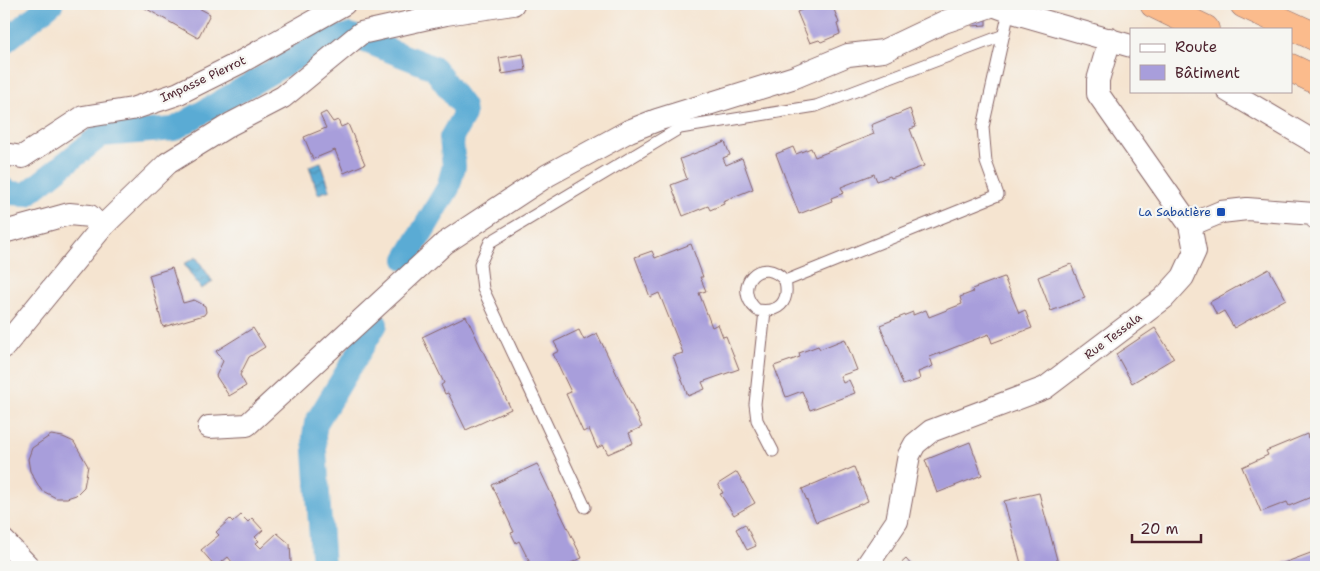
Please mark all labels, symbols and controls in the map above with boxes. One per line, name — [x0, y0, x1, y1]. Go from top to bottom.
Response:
legend — [1130, 28, 1292, 92]
text: Route — [1175, 37, 1217, 57]
street label: Impasse Pierrot — [158, 52, 248, 106]
text: Bâtiment — [1175, 63, 1240, 83]
place label: La Sabatière — [1138, 204, 1211, 220]
marker: La Sabatière — [1215, 206, 1227, 218]
street label: Rue Tessala — [1081, 309, 1145, 363]
scale bar — [1132, 511, 1201, 543]
text: 20 m — [1140, 519, 1179, 539]

